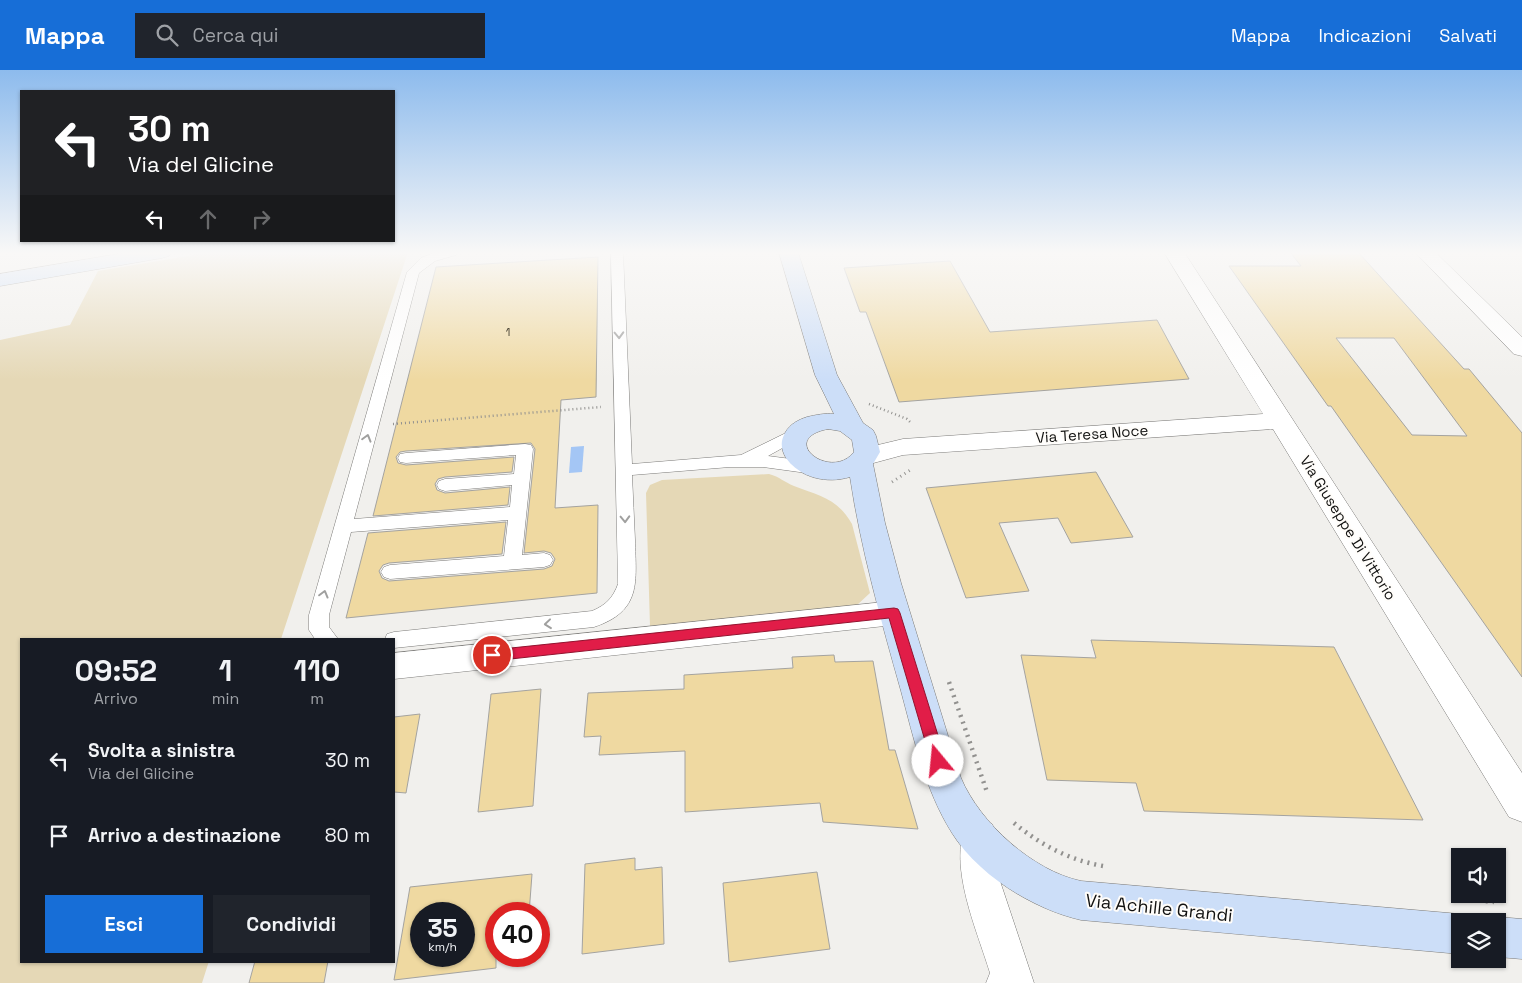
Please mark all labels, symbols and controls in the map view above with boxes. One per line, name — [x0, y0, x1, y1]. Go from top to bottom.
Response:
search box — [135, 13, 485, 58]
text: Mappa — [25, 20, 105, 51]
icon: search — [153, 21, 181, 49]
text: Cerca qui — [193, 23, 279, 48]
text: Mappa — [1231, 24, 1290, 47]
text: Indicazioni — [1318, 24, 1411, 47]
text: Salvati — [1439, 24, 1497, 47]
text: 30 m — [128, 107, 211, 151]
icon: left — [45, 110, 110, 175]
text: Via del Glicine — [128, 150, 274, 178]
icon: left — [141, 205, 169, 233]
icon: ahead — [194, 205, 222, 233]
icon: right — [247, 205, 275, 233]
house number: 1 — [506, 325, 510, 339]
one-way arrow — [614, 332, 625, 340]
street label: Via Teresa Noce — [1035, 420, 1149, 447]
one-way arrow — [362, 434, 372, 442]
street label: Via Giuseppe Di Vittorio — [1296, 452, 1401, 604]
one-way arrow — [620, 516, 630, 523]
one-way arrow — [319, 591, 329, 599]
one-way arrow — [544, 618, 552, 629]
pin — [471, 634, 513, 676]
icon: arrive — [478, 641, 506, 669]
text: 09:52 — [75, 651, 157, 690]
text: 1 — [219, 651, 232, 690]
text: 110 — [294, 651, 340, 690]
text: Arrivo — [94, 688, 138, 709]
text: min — [212, 688, 239, 709]
text: m — [310, 688, 324, 709]
position arrow — [911, 734, 963, 786]
text: Svolta a sinistra — [88, 738, 235, 763]
icon: left — [45, 747, 73, 775]
text: 30 m — [325, 748, 370, 773]
text: Via del Glicine — [88, 763, 194, 784]
icon: arrive — [45, 822, 73, 850]
text: Arrivo a destinazione — [88, 823, 281, 848]
text: 80 m — [325, 823, 370, 848]
map controls — [1451, 848, 1506, 968]
button: sound — [1451, 848, 1506, 903]
street label: Via Achille Grandi — [1084, 888, 1234, 927]
button: Esci — [45, 895, 203, 953]
button: Condividi — [213, 895, 370, 953]
speed limit sign: 40 — [485, 902, 550, 967]
text: 35 — [427, 912, 458, 944]
button: layers — [1451, 913, 1506, 968]
text: km/h — [428, 939, 457, 955]

